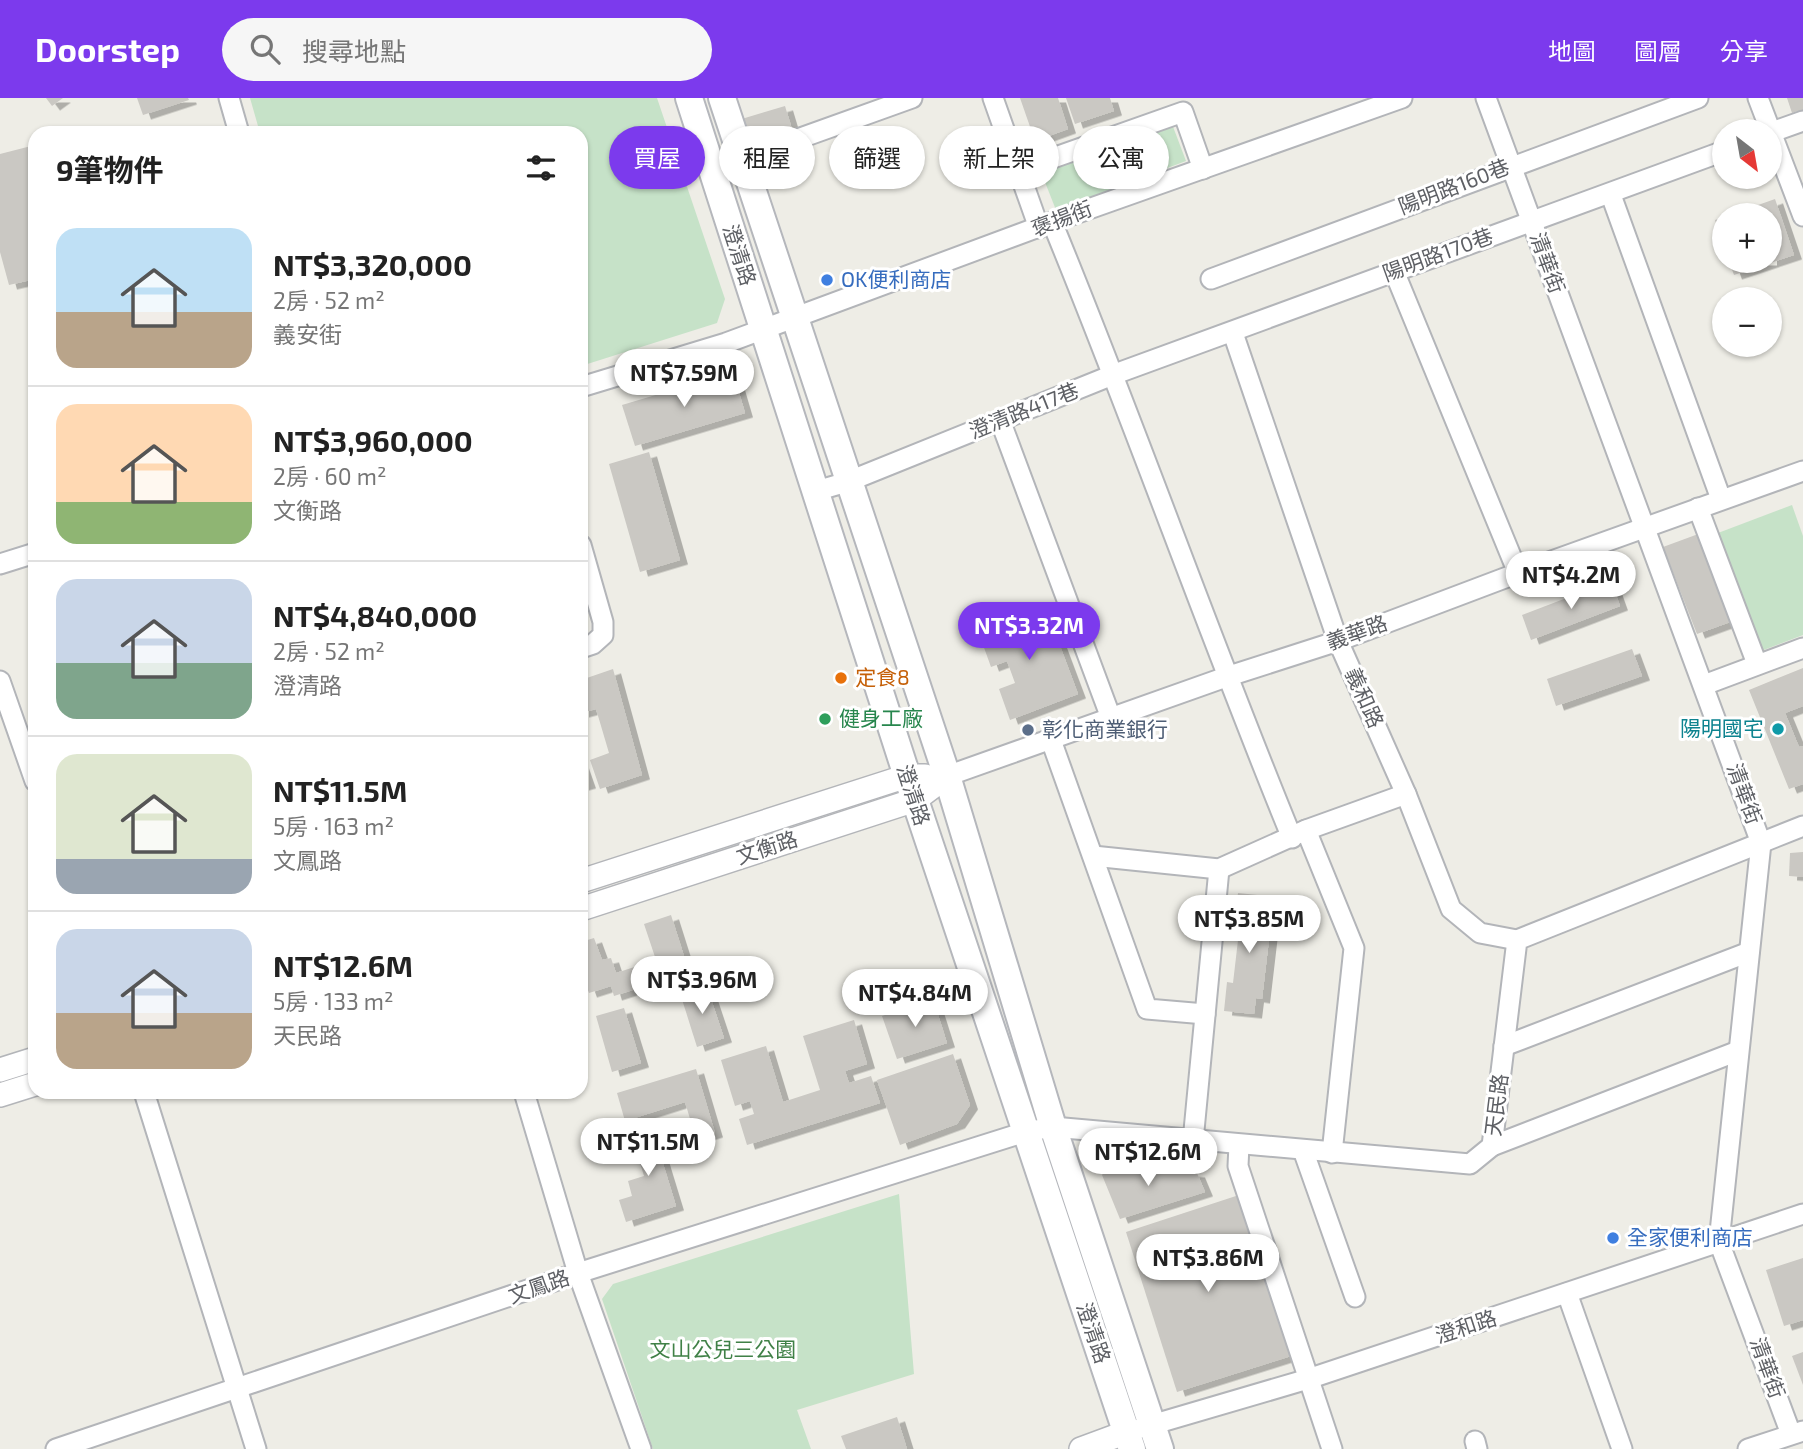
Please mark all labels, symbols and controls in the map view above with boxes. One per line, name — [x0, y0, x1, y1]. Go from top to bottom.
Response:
search box — [222, 18, 712, 81]
text: Doorstep — [35, 29, 180, 69]
icon: search — [246, 30, 284, 68]
text: 搜尋地點 — [302, 35, 406, 66]
text: 地圖 — [1548, 36, 1596, 65]
text: 圖層 — [1634, 36, 1682, 65]
text: 分享 — [1720, 36, 1768, 65]
north arrow — [1712, 119, 1782, 189]
map controls — [1712, 119, 1782, 357]
chip: 買屋 — [609, 126, 705, 189]
chip: 租屋 — [719, 126, 815, 189]
chip: 篩選 — [829, 126, 925, 189]
chip: 新上架 — [939, 126, 1059, 189]
chip: 公寓 — [1073, 126, 1169, 189]
icon: filters — [522, 149, 560, 187]
text: 9筆物件 — [56, 151, 164, 187]
street label: 陽明路160巷 — [1394, 153, 1513, 218]
street label: 褒揚街 — [1028, 195, 1095, 241]
button: + — [1712, 203, 1782, 273]
street label: 澄清路 — [719, 221, 762, 288]
street label: 陽明路170巷 — [1379, 222, 1496, 285]
street label: 清華街 — [1526, 229, 1571, 296]
text: NT$3,320,000 — [273, 246, 472, 282]
icon: home — [112, 256, 196, 340]
place label: OK便利商店 — [841, 266, 951, 291]
marker: OK便利商店 — [819, 272, 835, 288]
text: 2房 · 52 m² — [273, 286, 385, 314]
button: − — [1712, 287, 1782, 357]
text: 義安街 — [273, 320, 342, 348]
pin: NT$7.59M — [612, 350, 756, 409]
text: NT$7.59M — [630, 358, 738, 386]
street label: 澄清路417巷 — [965, 376, 1082, 443]
text: NT$3,960,000 — [273, 422, 473, 458]
icon: home — [112, 432, 196, 516]
text: 2房 · 60 m² — [273, 462, 386, 490]
text: 文衡路 — [273, 496, 342, 524]
pin: NT$4.2M — [1506, 552, 1636, 611]
text: NT$4.2M — [1522, 560, 1620, 588]
text: NT$4,840,000 — [273, 597, 477, 633]
pin: NT$3.32M — [957, 602, 1101, 662]
icon: home — [112, 607, 196, 691]
street label: 義華路 — [1323, 609, 1390, 654]
text: NT$3.32M — [974, 611, 1084, 639]
text: 2房 · 52 m² — [273, 637, 385, 665]
place label: 定食8 — [855, 664, 910, 689]
street label: 義和路 — [1341, 664, 1390, 731]
marker: 定食8 — [833, 670, 849, 686]
text: 澄清路 — [273, 671, 342, 699]
place label: 健身工廠 — [839, 705, 923, 730]
marker: 健身工廠 — [817, 711, 833, 727]
place label: 陽明國宅 — [1680, 715, 1764, 740]
place label: 彰化商業銀行 — [1042, 716, 1168, 741]
marker: 陽明國宅 — [1770, 721, 1786, 737]
marker: 彰化商業銀行 — [1020, 722, 1036, 738]
street label: 清華街 — [1723, 760, 1768, 827]
street label: 澄清路 — [893, 761, 936, 828]
text: NT$11.5M — [273, 772, 407, 808]
icon: home — [112, 782, 196, 866]
text: 5房 · 163 m² — [273, 812, 394, 840]
street label: 文衡路 — [733, 825, 800, 868]
text: 文鳳路 — [273, 846, 342, 874]
pin: NT$3.85M — [1177, 896, 1321, 955]
text: NT$3.85M — [1194, 904, 1304, 932]
text: NT$12.6M — [273, 947, 413, 983]
pin: NT$3.96M — [630, 956, 774, 1016]
icon: home — [112, 957, 196, 1041]
text: NT$3.96M — [647, 965, 757, 993]
pin: NT$4.84M — [843, 970, 987, 1029]
text: NT$4.84M — [858, 978, 972, 1006]
text: 5房 · 133 m² — [273, 987, 394, 1015]
text: 天民路 — [273, 1021, 342, 1049]
street label: 天民路 — [1479, 1072, 1512, 1138]
pin: NT$11.5M — [576, 1118, 720, 1178]
text: NT$11.5M — [596, 1127, 700, 1155]
pin: NT$12.6M — [1076, 1128, 1220, 1188]
text: NT$12.6M — [1094, 1137, 1202, 1165]
place label: 全家便利商店 — [1627, 1224, 1753, 1249]
marker: 全家便利商店 — [1605, 1230, 1621, 1246]
pin: NT$3.86M — [1136, 1234, 1280, 1294]
text: NT$3.86M — [1152, 1243, 1264, 1271]
street label: 文鳳路 — [505, 1264, 572, 1308]
street label: 澄清路 — [1072, 1299, 1116, 1366]
street label: 澄和路 — [1432, 1304, 1499, 1347]
street label: 清華街 — [1746, 1334, 1791, 1401]
park label: 文山公兒三公園 — [650, 1336, 797, 1361]

